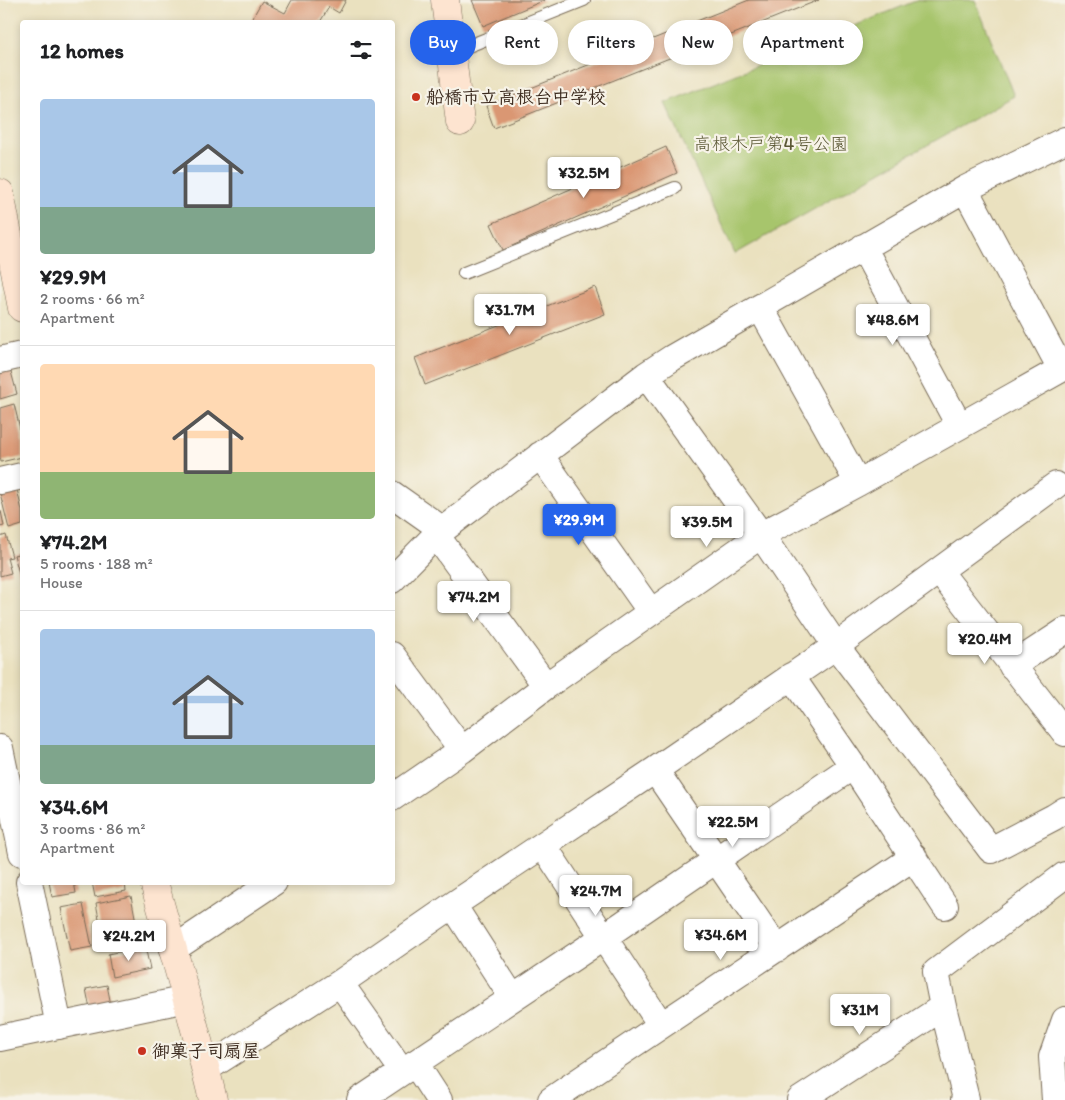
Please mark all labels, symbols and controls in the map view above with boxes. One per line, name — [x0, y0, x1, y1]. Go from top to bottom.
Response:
chip: Buy — [410, 20, 476, 65]
chip: Rent — [486, 20, 558, 65]
chip: Filters — [568, 20, 654, 65]
chip: New — [664, 20, 733, 65]
chip: Apartment — [743, 20, 863, 65]
icon: filters — [347, 36, 375, 64]
text: 12 homes — [40, 38, 124, 63]
place label: 船橋市立高根台中学校 — [426, 86, 606, 108]
marker: 船橋市立高根台中学校 — [410, 91, 422, 103]
icon: home — [163, 131, 253, 221]
park label: 高根木戸第4号公園 — [694, 133, 848, 155]
pin: ¥32.5M — [543, 156, 625, 199]
text: ¥32.5M — [558, 163, 610, 182]
text: ¥29.9M — [40, 264, 106, 289]
text: 2 rooms · 66 m² — [40, 289, 145, 308]
pin: ¥31.7M — [469, 294, 551, 336]
text: ¥31.7M — [485, 300, 535, 319]
pin: ¥48.6M — [852, 304, 934, 346]
text: Apartment — [40, 308, 115, 327]
text: ¥48.6M — [867, 310, 919, 329]
icon: home — [163, 397, 253, 487]
pin: ¥29.9M — [538, 504, 620, 546]
pin: ¥39.5M — [666, 506, 748, 548]
text: ¥29.9M — [554, 510, 604, 529]
text: ¥39.5M — [682, 512, 732, 531]
text: ¥74.2M — [40, 529, 108, 554]
text: 5 rooms · 188 m² — [40, 554, 153, 573]
text: House — [40, 573, 83, 592]
pin: ¥74.2M — [433, 580, 515, 623]
text: ¥74.2M — [448, 587, 500, 606]
pin: ¥20.4M — [944, 622, 1026, 665]
text: ¥20.4M — [958, 629, 1012, 648]
icon: home — [163, 662, 253, 752]
text: ¥34.6M — [40, 794, 109, 819]
pin: ¥22.5M — [692, 806, 774, 848]
text: ¥22.5M — [708, 812, 758, 831]
text: 3 rooms · 86 m² — [40, 819, 145, 838]
text: Apartment — [40, 838, 115, 857]
pin: ¥24.7M — [555, 874, 637, 917]
text: ¥24.7M — [570, 881, 622, 900]
pin: ¥34.6M — [680, 918, 762, 961]
pin: ¥24.2M — [88, 920, 170, 962]
text: ¥34.6M — [695, 925, 747, 944]
text: ¥24.2M — [103, 926, 155, 945]
pin: ¥31M — [830, 994, 890, 1036]
text: ¥31M — [841, 1000, 879, 1019]
place label: 御菓子司扇屋 — [152, 1040, 260, 1062]
marker: 御菓子司扇屋 — [136, 1045, 148, 1057]

